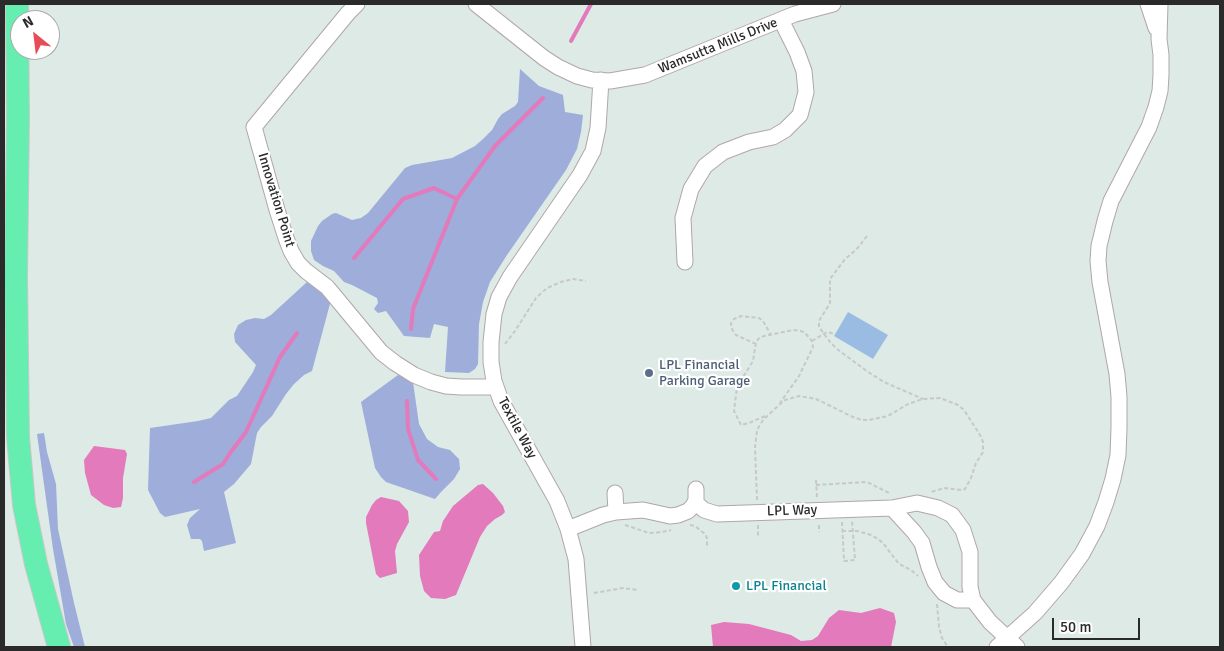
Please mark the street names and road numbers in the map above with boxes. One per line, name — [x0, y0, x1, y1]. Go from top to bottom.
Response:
street label: Wamsutta Mills Drive — [656, 14, 780, 78]
street label: Innovation Point — [254, 151, 298, 249]
street label: Textile Way — [494, 395, 540, 461]
street label: LPL Way — [767, 502, 817, 520]

